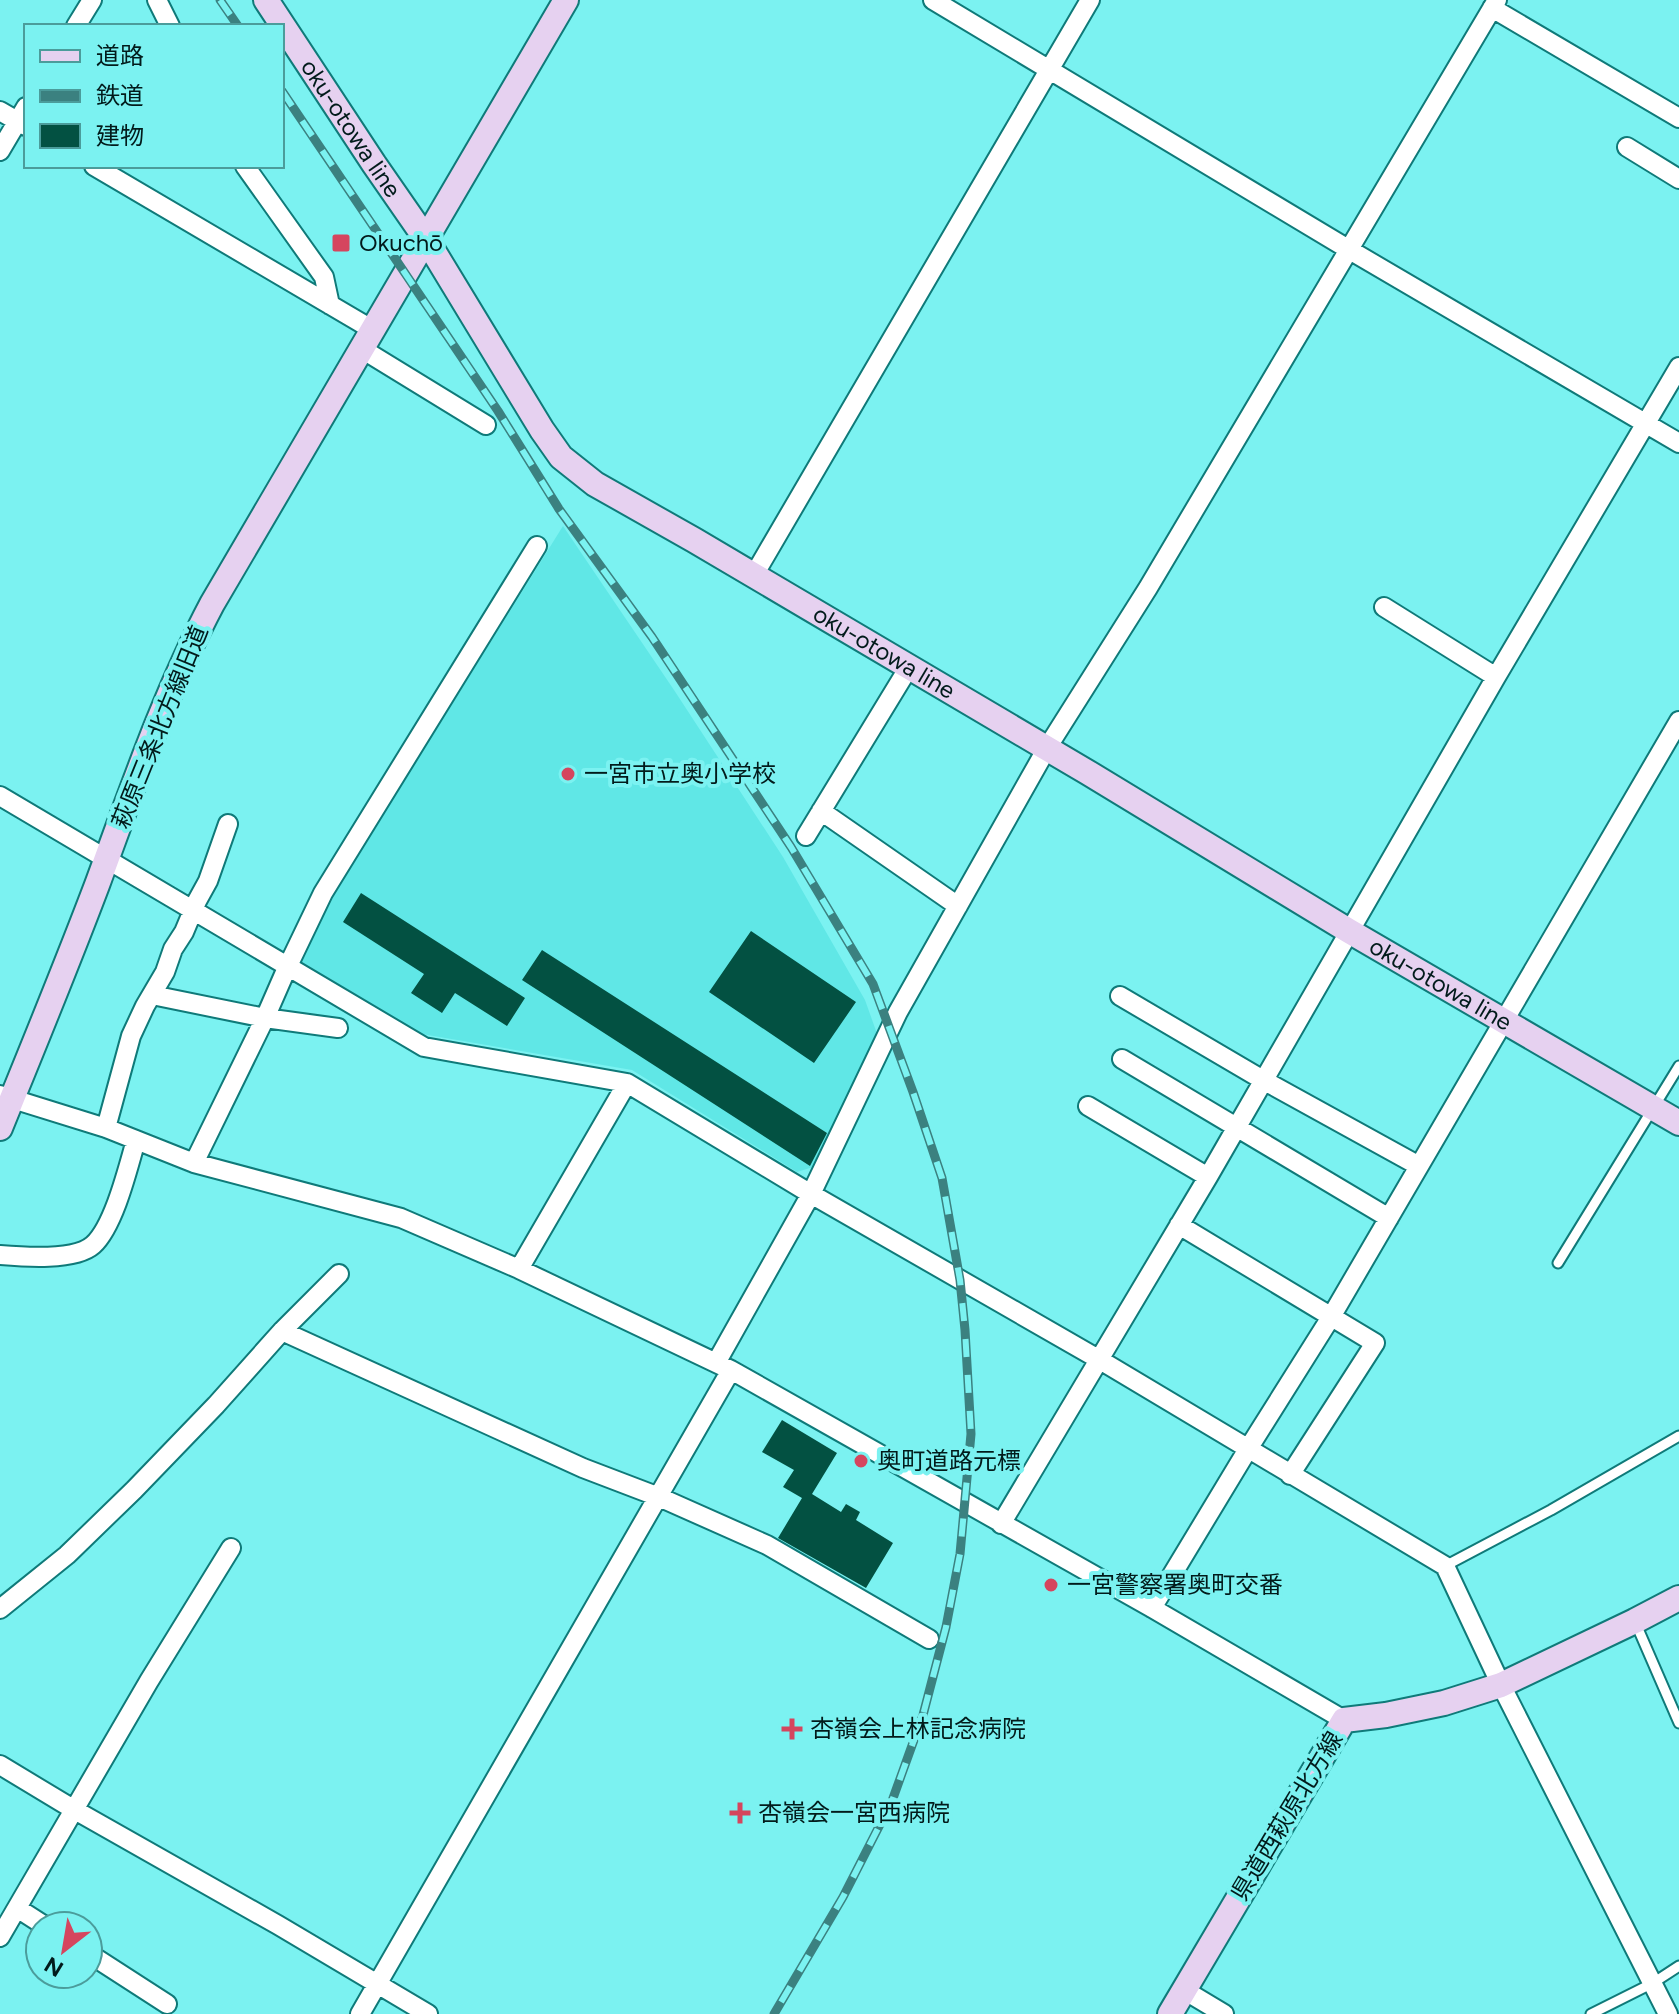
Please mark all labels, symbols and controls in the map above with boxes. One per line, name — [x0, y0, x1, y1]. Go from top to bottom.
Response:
legend — [24, 24, 284, 168]
text: 道路 — [96, 41, 144, 70]
street label: oku-otowa line — [295, 54, 408, 203]
text: 鉄道 — [96, 81, 144, 110]
text: 建物 — [96, 121, 144, 150]
place label: Okuchō — [359, 228, 443, 257]
marker: Okuchō — [330, 232, 352, 254]
street label: oku-otowa line — [808, 599, 960, 705]
street label: 萩原三条北方線旧道 — [106, 621, 213, 832]
place label: 一宮市立奥小学校 — [584, 759, 776, 788]
marker: 一宮市立奥小学校 — [559, 765, 577, 783]
street label: oku-otowa line — [1364, 931, 1517, 1036]
place label: 奥町道路元標 — [877, 1446, 1021, 1475]
marker: 奥町道路元標 — [852, 1452, 870, 1470]
place label: 一宮警察署奥町交番 — [1067, 1570, 1283, 1599]
marker: 一宮警察署奥町交番 — [1042, 1576, 1060, 1594]
place label: 杏嶺会上林記念病院 — [810, 1714, 1026, 1743]
marker: 杏嶺会上林記念病院 — [781, 1718, 803, 1740]
street label: 県道西萩原北方線 — [1225, 1726, 1348, 1905]
place label: 杏嶺会一宮西病院 — [758, 1798, 950, 1827]
marker: 杏嶺会一宮西病院 — [729, 1802, 751, 1824]
north arrow — [24, 1910, 104, 1990]
text: N — [40, 1951, 68, 1983]

